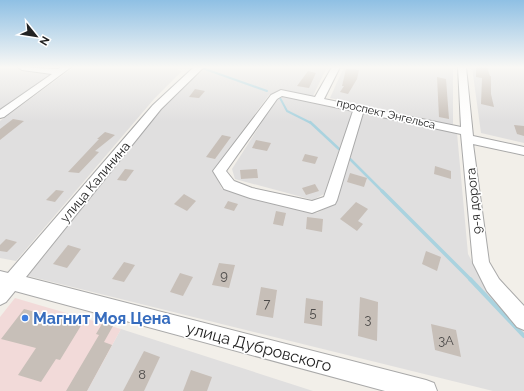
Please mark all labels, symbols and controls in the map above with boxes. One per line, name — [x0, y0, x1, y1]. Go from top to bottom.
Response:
north arrow — [16, 16, 56, 56]
text: N — [36, 34, 52, 48]
street label: проспект Энгельса — [335, 96, 437, 132]
street label: улица Калинина — [57, 139, 133, 225]
street label: 9-я дорога — [463, 167, 485, 235]
house number: 9 — [220, 268, 228, 283]
house number: 7 — [264, 296, 271, 311]
house number: 5 — [309, 305, 317, 320]
place label: Магнит Моя Цена — [33, 309, 171, 328]
house number: 3 — [365, 312, 372, 327]
marker: Магнит Моя Цена — [20, 313, 30, 323]
street label: улица Дубровского — [184, 318, 334, 376]
house number: 3А — [438, 333, 454, 348]
house number: 8 — [138, 367, 146, 382]

